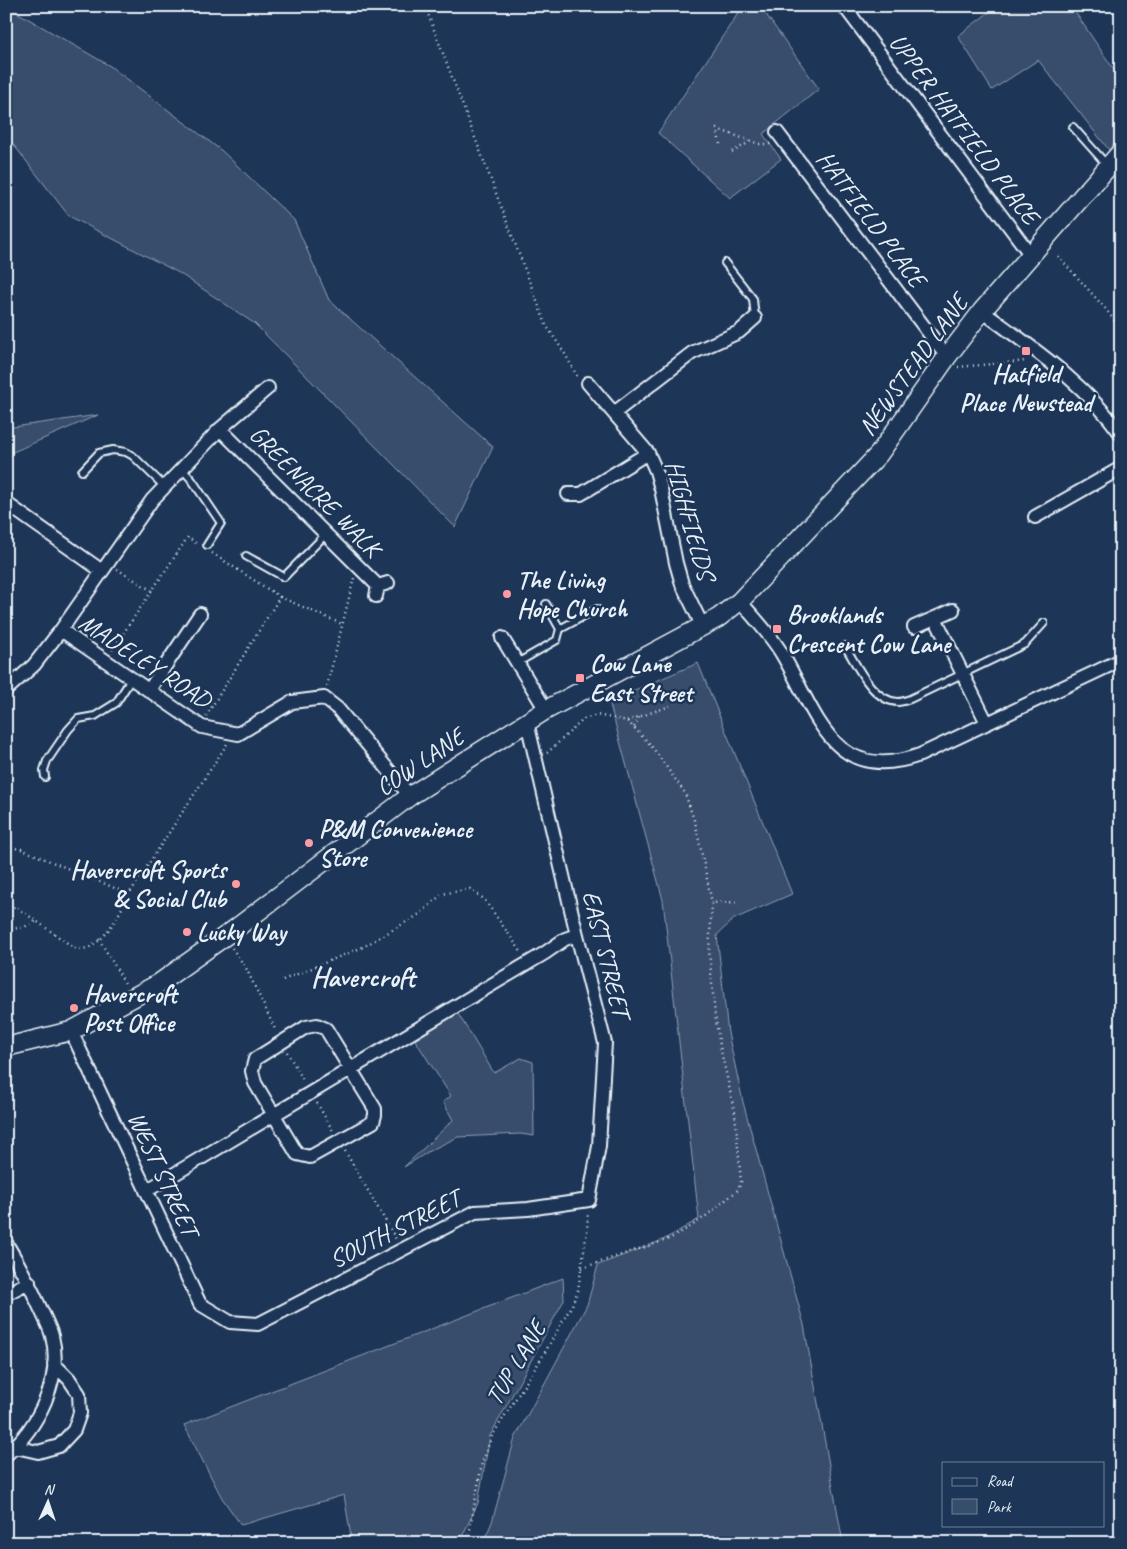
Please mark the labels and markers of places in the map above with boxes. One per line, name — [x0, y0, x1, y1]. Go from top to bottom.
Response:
marker: Hatfield Place Newstead — [1020, 345, 1032, 357]
place label: Hatfield Place Newstead — [960, 358, 1096, 419]
place label: The Living Hope Church — [517, 564, 628, 625]
marker: The Living Hope Church — [501, 588, 513, 600]
place label: Brooklands Crescent Cow Lane — [787, 599, 952, 660]
marker: Brooklands Crescent Cow Lane — [771, 623, 783, 635]
place label: Cow Lane East Street — [590, 648, 695, 709]
marker: Cow Lane East Street — [574, 672, 586, 684]
place label: P&M Convenience Store — [319, 813, 474, 874]
marker: P&M Convenience Store — [303, 837, 315, 849]
place label: Havercroft Sports & Social Club — [70, 854, 228, 915]
marker: Havercroft Sports & Social Club — [230, 878, 242, 890]
place label: Lucky Way — [197, 916, 288, 948]
marker: Lucky Way — [181, 926, 193, 938]
place label: Havercroft Post Office — [84, 978, 179, 1039]
marker: Havercroft Post Office — [68, 1002, 80, 1014]

